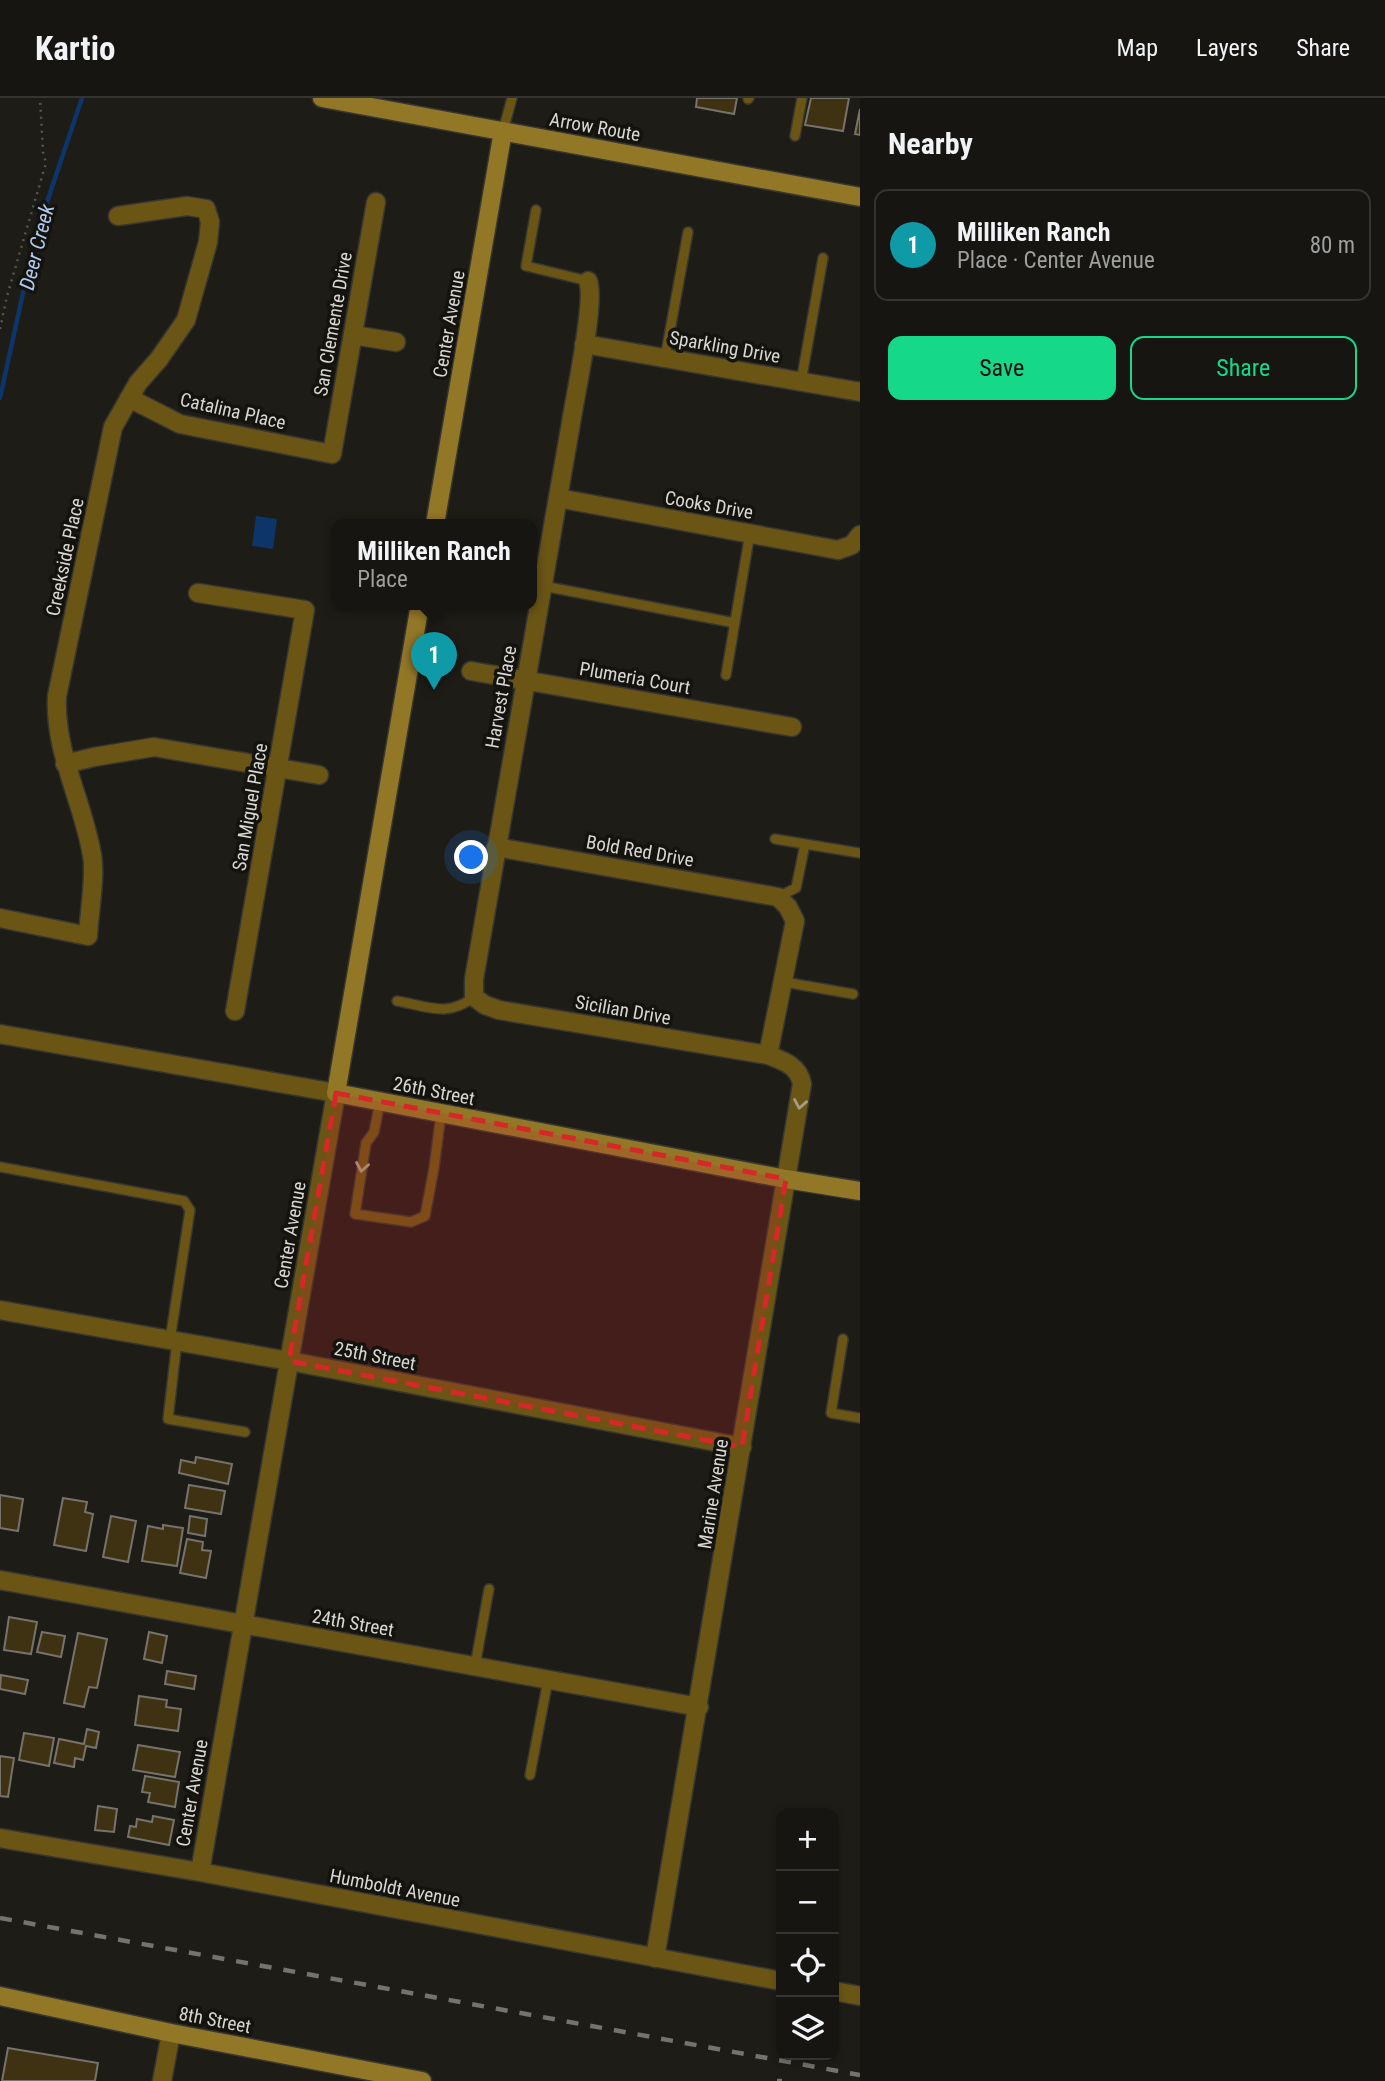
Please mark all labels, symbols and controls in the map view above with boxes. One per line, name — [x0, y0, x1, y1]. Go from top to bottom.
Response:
text: Kartio — [35, 29, 115, 68]
text: Map — [1117, 34, 1158, 62]
text: Layers — [1196, 34, 1258, 62]
text: Share — [1296, 34, 1350, 62]
street label: Arrow Route — [548, 108, 642, 146]
text: Nearby — [888, 126, 973, 161]
water label: Deer Creek — [15, 201, 59, 292]
text: Milliken Ranch — [957, 217, 1111, 247]
text: 1 — [907, 232, 919, 259]
text: 80 m — [1310, 232, 1355, 259]
text: Place · Center Avenue — [957, 247, 1155, 274]
street label: San Clemente Drive — [309, 250, 357, 398]
street label: Center Avenue — [428, 269, 470, 379]
street label: Sparkling Drive — [668, 326, 782, 368]
button: Save — [888, 336, 1116, 400]
button: Share — [1130, 336, 1357, 400]
street label: Catalina Place — [178, 388, 288, 434]
street label: Cooks Drive — [663, 486, 755, 524]
street label: Creekside Place — [41, 496, 89, 618]
popup — [331, 519, 537, 610]
text: Milliken Ranch — [357, 536, 511, 566]
text: Place — [357, 566, 408, 593]
pin: 1 — [411, 632, 457, 690]
street label: Harvest Place — [481, 644, 521, 750]
street label: Plumeria Court — [578, 657, 692, 699]
street label: San Miguel Place — [227, 741, 273, 873]
street label: Bold Red Drive — [584, 830, 696, 872]
your location — [454, 840, 488, 874]
street label: Sicilian Drive — [573, 990, 673, 1030]
street label: 26th Street — [391, 1072, 477, 1110]
one-way arrow — [793, 1098, 808, 1110]
one-way arrow — [355, 1161, 370, 1173]
street label: Center Avenue — [269, 1180, 311, 1290]
street label: 25th Street — [332, 1337, 418, 1375]
street label: Marine Avenue — [693, 1437, 733, 1551]
street label: 24th Street — [310, 1605, 396, 1641]
street label: Center Avenue — [171, 1738, 213, 1848]
map controls — [776, 1808, 839, 2060]
button: + — [776, 1808, 839, 1871]
street label: Humboldt Avenue — [328, 1864, 462, 1912]
button: − — [776, 1871, 839, 1934]
button: locate — [776, 1934, 839, 1997]
button: layers — [776, 1997, 839, 2060]
street label: 8th Street — [177, 2002, 253, 2038]

